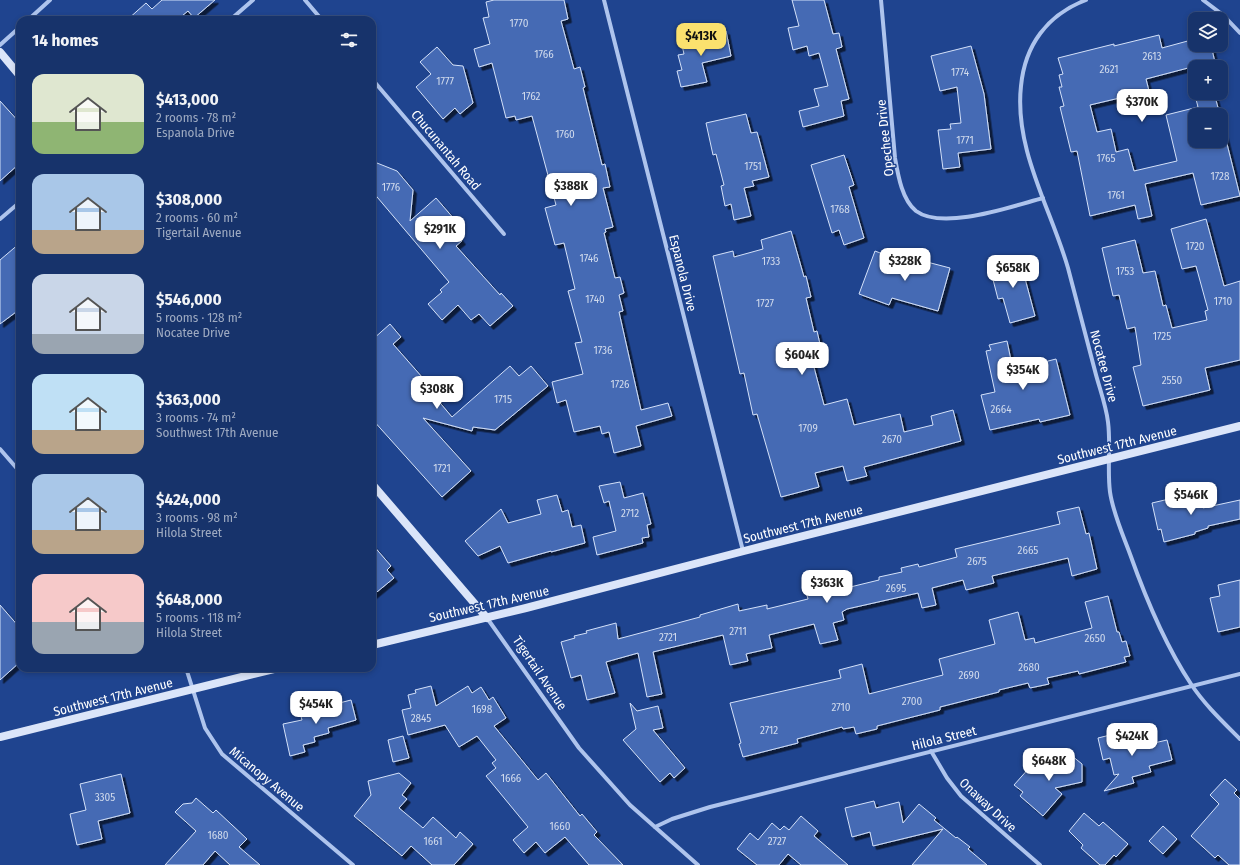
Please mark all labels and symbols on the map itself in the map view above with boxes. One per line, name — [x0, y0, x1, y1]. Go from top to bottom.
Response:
house number: 1770 — [510, 17, 529, 30]
pin: $413K — [673, 23, 729, 57]
house number: 1766 — [534, 48, 554, 61]
house number: 2613 — [1142, 50, 1162, 63]
house number: 2621 — [1099, 63, 1119, 76]
house number: 1774 — [951, 66, 970, 79]
house number: 1777 — [436, 75, 454, 88]
pin: $370K — [1114, 89, 1170, 123]
house number: 1762 — [522, 90, 540, 103]
street label: Opechee Drive — [873, 99, 897, 177]
street label: Chucunantah Road — [408, 107, 484, 193]
house number: 1760 — [555, 128, 575, 141]
house number: 1771 — [956, 134, 974, 147]
house number: 1765 — [1097, 152, 1115, 165]
house number: 1751 — [744, 160, 762, 173]
house number: 1728 — [1211, 170, 1230, 183]
pin: $388K — [543, 173, 599, 207]
house number: 1776 — [382, 181, 401, 194]
house number: 1761 — [1107, 189, 1125, 202]
house number: 1768 — [830, 203, 850, 216]
pin: $291K — [412, 216, 468, 250]
street label: Espanola Drive — [666, 233, 700, 313]
house number: 1720 — [1185, 240, 1205, 253]
pin: $328K — [877, 248, 933, 282]
house number: 1746 — [579, 252, 599, 265]
house number: 1733 — [762, 255, 780, 268]
pin: $658K — [985, 255, 1041, 289]
house number: 1753 — [1116, 265, 1134, 278]
house number: 1740 — [585, 293, 605, 306]
house number: 1710 — [1214, 295, 1233, 308]
house number: 1727 — [756, 297, 774, 310]
street label: Nocatee Drive — [1087, 328, 1121, 404]
house number: 1725 — [1153, 330, 1171, 343]
pin: $604K — [774, 342, 830, 376]
house number: 1736 — [593, 344, 613, 357]
pin: $354K — [995, 357, 1051, 391]
house number: 2550 — [1162, 374, 1183, 387]
pin: $308K — [409, 376, 465, 410]
house number: 1726 — [611, 378, 630, 391]
house number: 1715 — [494, 393, 512, 406]
house number: 2664 — [990, 403, 1012, 416]
house number: 1709 — [798, 422, 818, 435]
street label: Southwest 17th Avenue — [1056, 423, 1178, 467]
house number: 2670 — [882, 433, 902, 446]
house number: 1721 — [433, 462, 451, 475]
pin: $546K — [1163, 482, 1219, 516]
street label: Southwest 17th Avenue — [742, 502, 864, 546]
house number: 2712 — [621, 507, 639, 520]
house number: 2665 — [1018, 544, 1038, 557]
house number: 2675 — [967, 555, 987, 568]
pin: $363K — [799, 570, 855, 604]
house number: 2695 — [886, 582, 906, 595]
street label: Southwest 17th Avenue — [428, 583, 550, 625]
house number: 2711 — [729, 625, 747, 638]
house number: 2721 — [659, 631, 677, 644]
house number: 2650 — [1084, 632, 1106, 645]
street label: Tigertail Avenue — [510, 633, 570, 713]
house number: 2680 — [1018, 661, 1040, 674]
house number: 2690 — [958, 669, 980, 682]
street label: Southwest 17th Avenue — [52, 675, 174, 719]
pin: $454K — [288, 691, 344, 725]
house number: 2700 — [902, 695, 923, 708]
house number: 2710 — [831, 701, 851, 714]
house number: 1698 — [472, 703, 493, 716]
house number: 2845 — [411, 712, 431, 725]
street label: Hilola Street — [910, 723, 979, 753]
pin: $424K — [1104, 723, 1160, 757]
house number: 2712 — [760, 724, 778, 737]
street label: Micanopy Avenue — [227, 743, 307, 815]
pin: $648K — [1021, 748, 1077, 782]
house number: 1666 — [501, 772, 522, 785]
street label: Onaway Drive — [956, 775, 1020, 835]
house number: 3305 — [95, 791, 115, 804]
house number: 1660 — [550, 820, 571, 833]
house number: 1680 — [208, 829, 229, 842]
house number: 1661 — [424, 835, 443, 848]
house number: 2727 — [768, 835, 787, 848]

